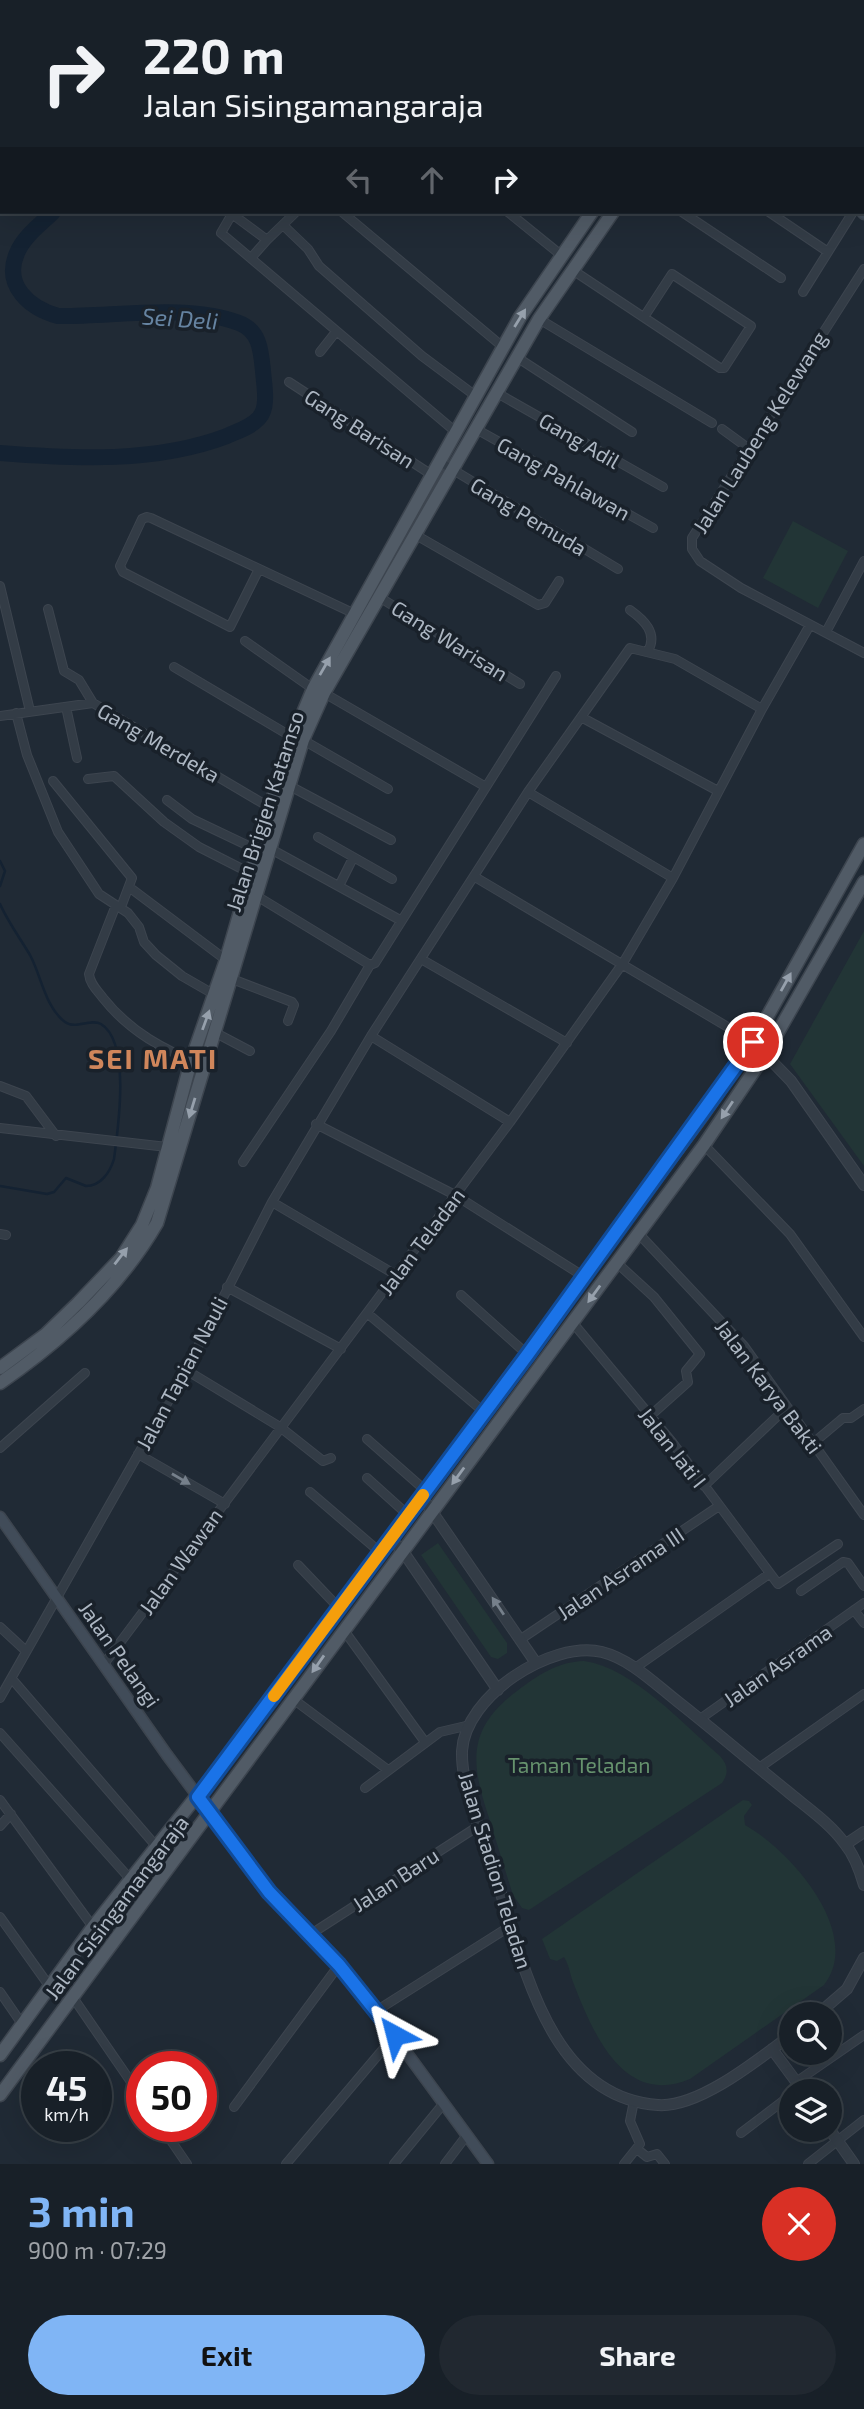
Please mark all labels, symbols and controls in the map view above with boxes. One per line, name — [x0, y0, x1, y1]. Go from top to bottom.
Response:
text: 220 m — [143, 25, 285, 84]
icon: right — [28, 28, 119, 119]
text: Jalan Sisingamangaraja — [143, 85, 484, 123]
icon: left — [340, 161, 378, 199]
icon: ahead — [413, 161, 451, 199]
icon: right — [486, 161, 524, 199]
water label: Sei Deli — [141, 301, 219, 335]
one-way arrow — [514, 309, 527, 328]
street label: Jalan Laubeng Kelewang — [687, 326, 832, 537]
street label: Gang Barisan — [300, 383, 420, 473]
street label: Gang Adil — [535, 407, 626, 474]
street label: Gang Pahlawan — [493, 431, 635, 525]
street label: Gang Pemuda — [467, 472, 591, 560]
street label: Gang Warisan — [387, 594, 513, 686]
one-way arrow — [319, 657, 332, 676]
street label: Gang Merdeka — [94, 697, 224, 787]
street label: Jalan Brigjen Katamso — [220, 707, 309, 915]
one-way arrow — [780, 972, 792, 992]
one-way arrow — [201, 1010, 212, 1031]
pin — [723, 1012, 783, 1072]
icon: arrive — [734, 1023, 772, 1061]
district label: SEI MATI — [88, 1041, 218, 1075]
one-way arrow — [186, 1098, 196, 1119]
one-way arrow — [720, 1101, 734, 1119]
street label: Jalan Teladan — [373, 1183, 469, 1299]
one-way arrow — [114, 1247, 129, 1265]
one-way arrow — [587, 1285, 601, 1303]
street label: Jalan Tapian Nauli — [130, 1292, 232, 1454]
street label: Jalan Karya Bakti — [710, 1314, 828, 1458]
street label: Jalan Jati I — [634, 1402, 712, 1492]
one-way arrow — [451, 1467, 465, 1485]
one-way arrow — [172, 1473, 191, 1485]
street label: Jalan Wawan — [133, 1503, 227, 1619]
street label: Jalan Asrama III — [552, 1521, 688, 1625]
street label: Jalan Pelangi — [74, 1596, 166, 1712]
one-way arrow — [491, 1597, 505, 1615]
street label: Jalan Asrama — [718, 1619, 836, 1711]
one-way arrow — [311, 1655, 325, 1673]
park label: Taman Teladan — [508, 1752, 650, 1777]
street label: Jalan Stadion Teladan — [454, 1768, 538, 1972]
street label: Jalan Sisingamangaraja — [39, 1810, 194, 2004]
street label: Jalan Baru — [347, 1842, 443, 1916]
position arrow — [358, 1998, 432, 2072]
map controls — [779, 2002, 842, 2142]
button: search — [779, 2002, 842, 2065]
speed limit sign: 50 — [126, 2051, 217, 2142]
text: 45 — [46, 2066, 87, 2108]
button: layers — [779, 2079, 842, 2142]
text: km/h — [44, 2103, 89, 2125]
text: 3 min — [28, 2185, 135, 2235]
button: close — [762, 2187, 836, 2261]
text: 900 m · 07:29 — [28, 2236, 167, 2264]
button: Exit — [28, 2315, 425, 2395]
button: Share — [439, 2315, 836, 2395]

